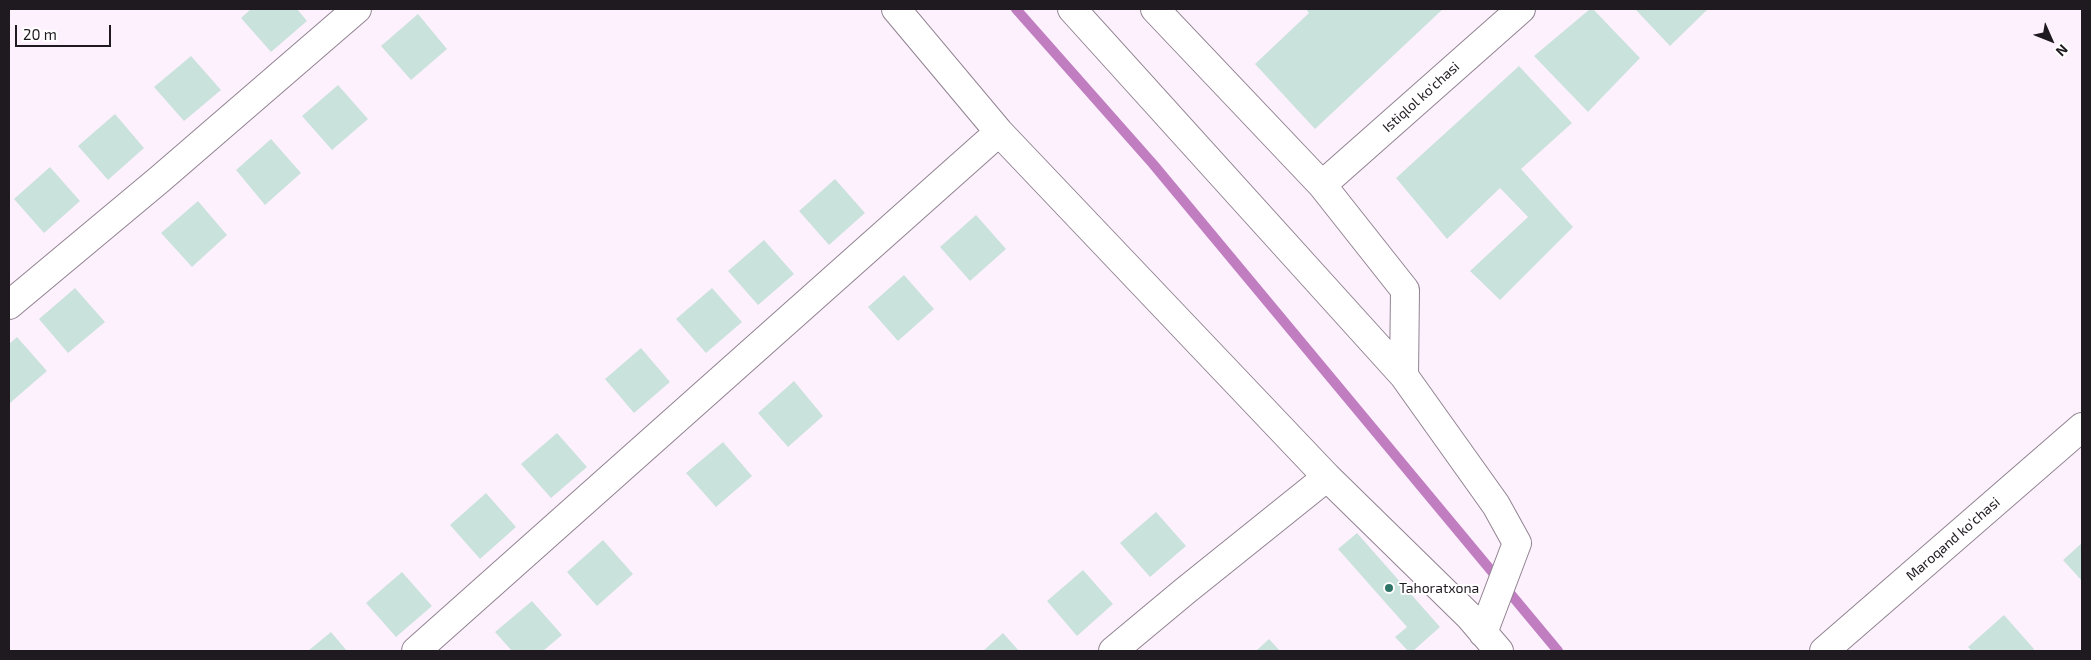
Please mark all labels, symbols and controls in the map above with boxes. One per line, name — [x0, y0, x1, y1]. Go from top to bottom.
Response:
scale bar — [18, 15, 114, 47]
north arrow — [2026, 15, 2076, 65]
text: 20 m — [23, 25, 57, 43]
text: N — [2053, 41, 2072, 60]
street label: Istiqlol ko'chasi — [1379, 58, 1463, 136]
street label: Maroqand ko'chasi — [1903, 494, 2003, 584]
place label: Tahoratxona — [1399, 580, 1479, 596]
marker: Tahoratxona — [1383, 582, 1395, 594]

